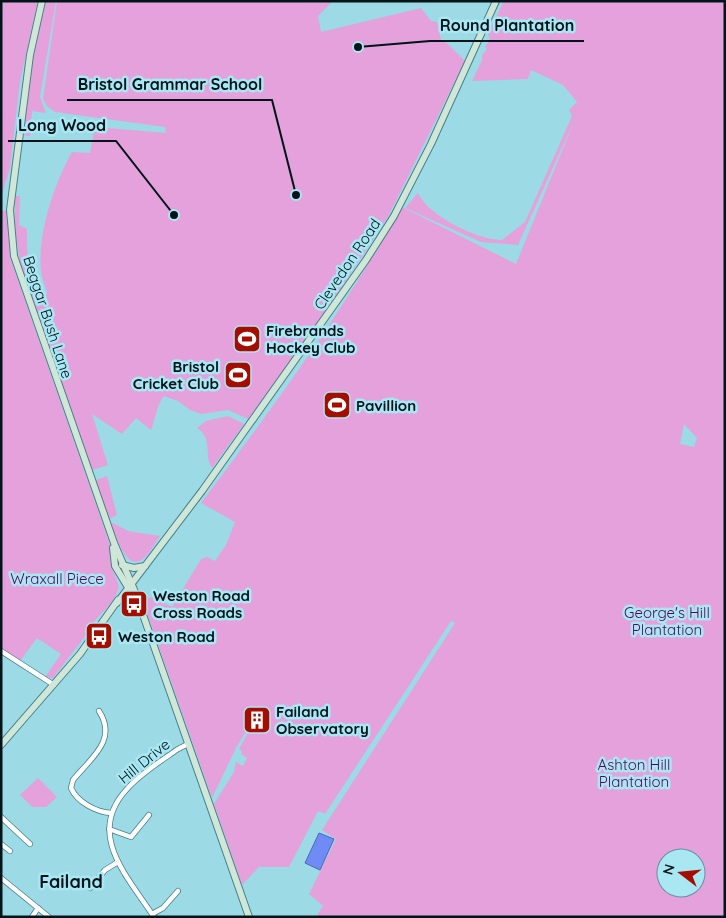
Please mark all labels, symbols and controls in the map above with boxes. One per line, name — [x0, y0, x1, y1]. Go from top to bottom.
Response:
callout: Round Plantation — [430, 10, 584, 41]
text: Round Plantation — [440, 15, 574, 35]
callout: Bristol Grammar School — [67, 69, 272, 100]
text: Bristol Grammar School — [78, 74, 262, 94]
callout: Long Wood — [8, 110, 116, 141]
text: Long Wood — [18, 115, 106, 135]
street label: Clevedon Road — [309, 215, 385, 313]
street label: Beggar Bush Lane — [19, 253, 77, 381]
place label: Firebrands Hockey Club — [266, 321, 356, 357]
sports icon: Firebrands Hockey Club — [232, 324, 262, 354]
place label: Bristol Cricket Club — [133, 357, 219, 393]
sports icon: Bristol Cricket Club — [223, 360, 253, 390]
sports icon: Pavillion — [322, 390, 352, 420]
place label: Pavillion — [356, 396, 416, 415]
park label: Wraxall Piece — [10, 569, 104, 588]
place label: Weston Road Cross Roads — [153, 586, 250, 622]
bus stop icon: Weston Road Cross Roads — [119, 589, 149, 619]
park label: George's Hill Plantation — [624, 603, 710, 639]
bus stop icon: Weston Road — [84, 621, 114, 651]
place label: Weston Road — [118, 627, 215, 646]
place label: Failand Observatory — [276, 702, 369, 738]
building icon: Failand Observatory — [242, 705, 272, 735]
street label: Hill Drive — [114, 734, 174, 788]
park label: Ashton Hill Plantation — [597, 755, 671, 791]
north arrow — [656, 848, 706, 898]
text: N — [658, 862, 679, 877]
district label: Failand — [39, 870, 103, 893]

